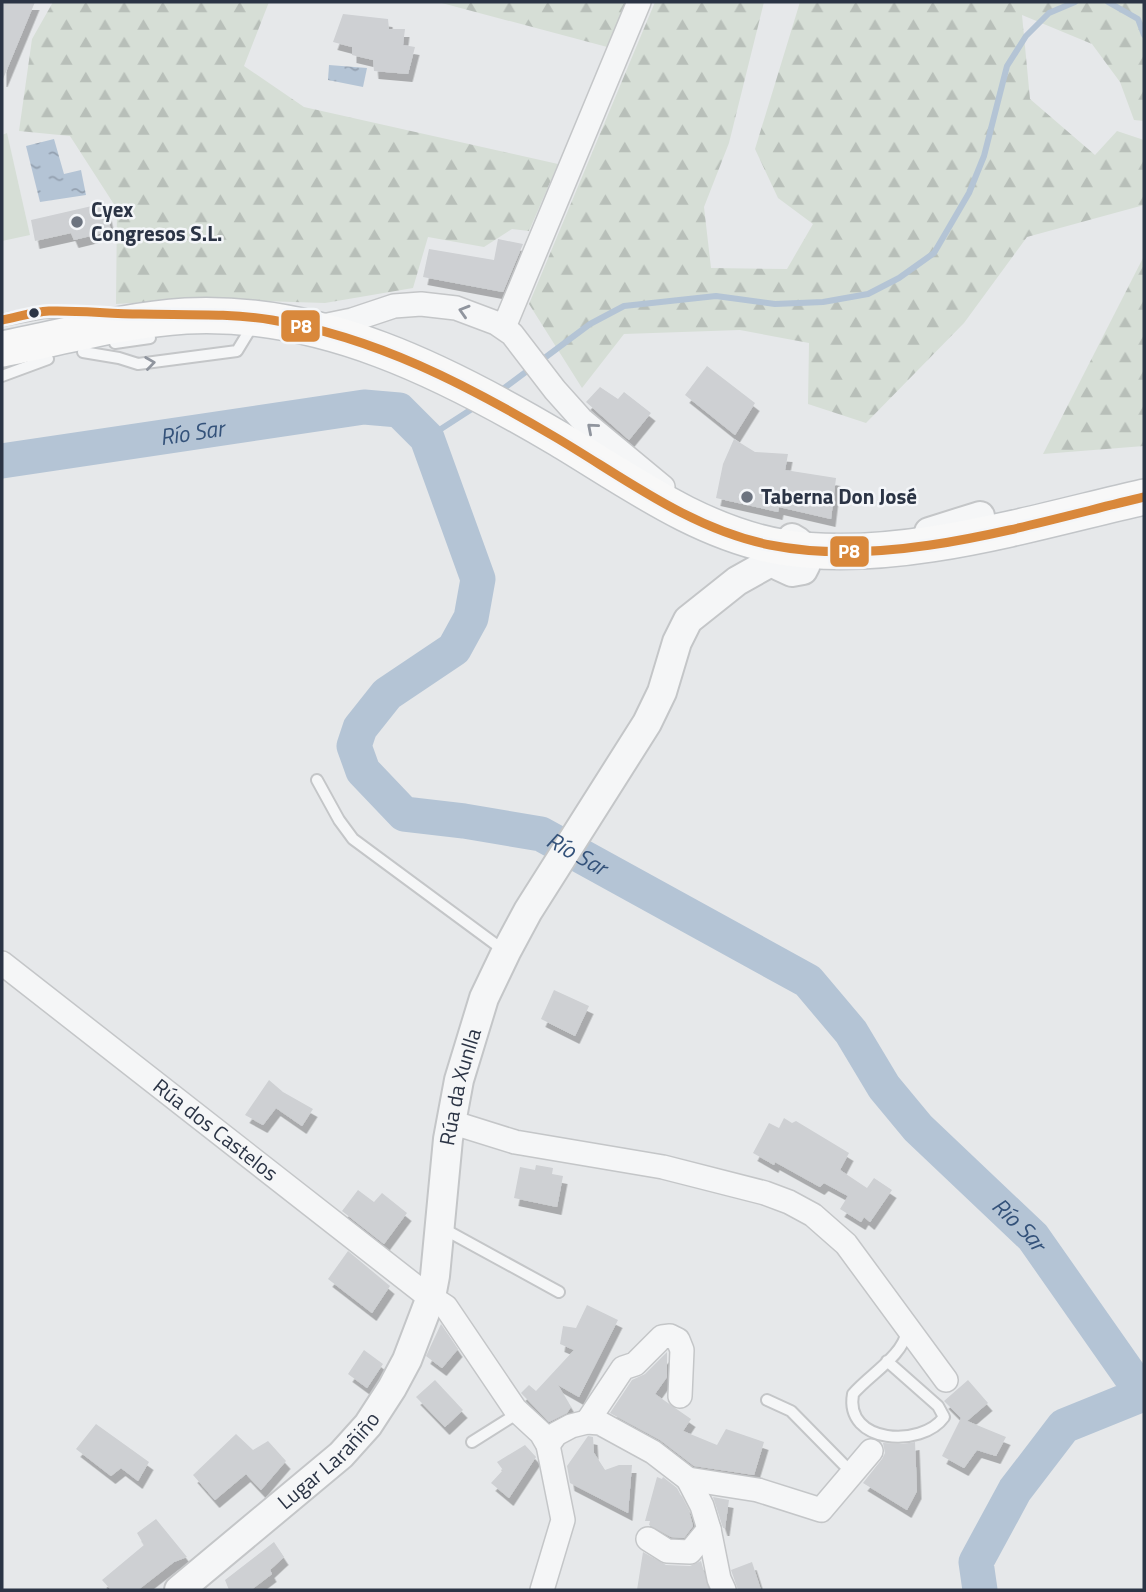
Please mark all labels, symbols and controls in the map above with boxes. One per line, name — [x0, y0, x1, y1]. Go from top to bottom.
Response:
place label: Cyex Congresos S.L. — [91, 193, 222, 249]
marker: Cyex Congresos S.L. — [69, 214, 85, 230]
one-way arrow — [458, 304, 470, 319]
unlabelled marker — [27, 306, 41, 320]
line badge: P8 — [280, 309, 321, 343]
text: P8 — [290, 311, 312, 340]
one-way arrow — [144, 355, 156, 370]
water label: Río Sar — [157, 410, 229, 454]
one-way arrow — [587, 424, 600, 436]
place label: Taberna Don José — [761, 480, 917, 512]
marker: Taberna Don José — [739, 489, 755, 505]
line badge: P8 — [829, 535, 870, 568]
text: P8 — [838, 536, 860, 565]
water label: Río Sar — [540, 822, 616, 885]
street label: Rúa da Xunlla — [430, 1024, 489, 1148]
street label: Rúa dos Castelos — [147, 1070, 285, 1188]
water label: Río Sar — [984, 1189, 1057, 1260]
street label: Lugar Larañiño — [270, 1405, 387, 1517]

